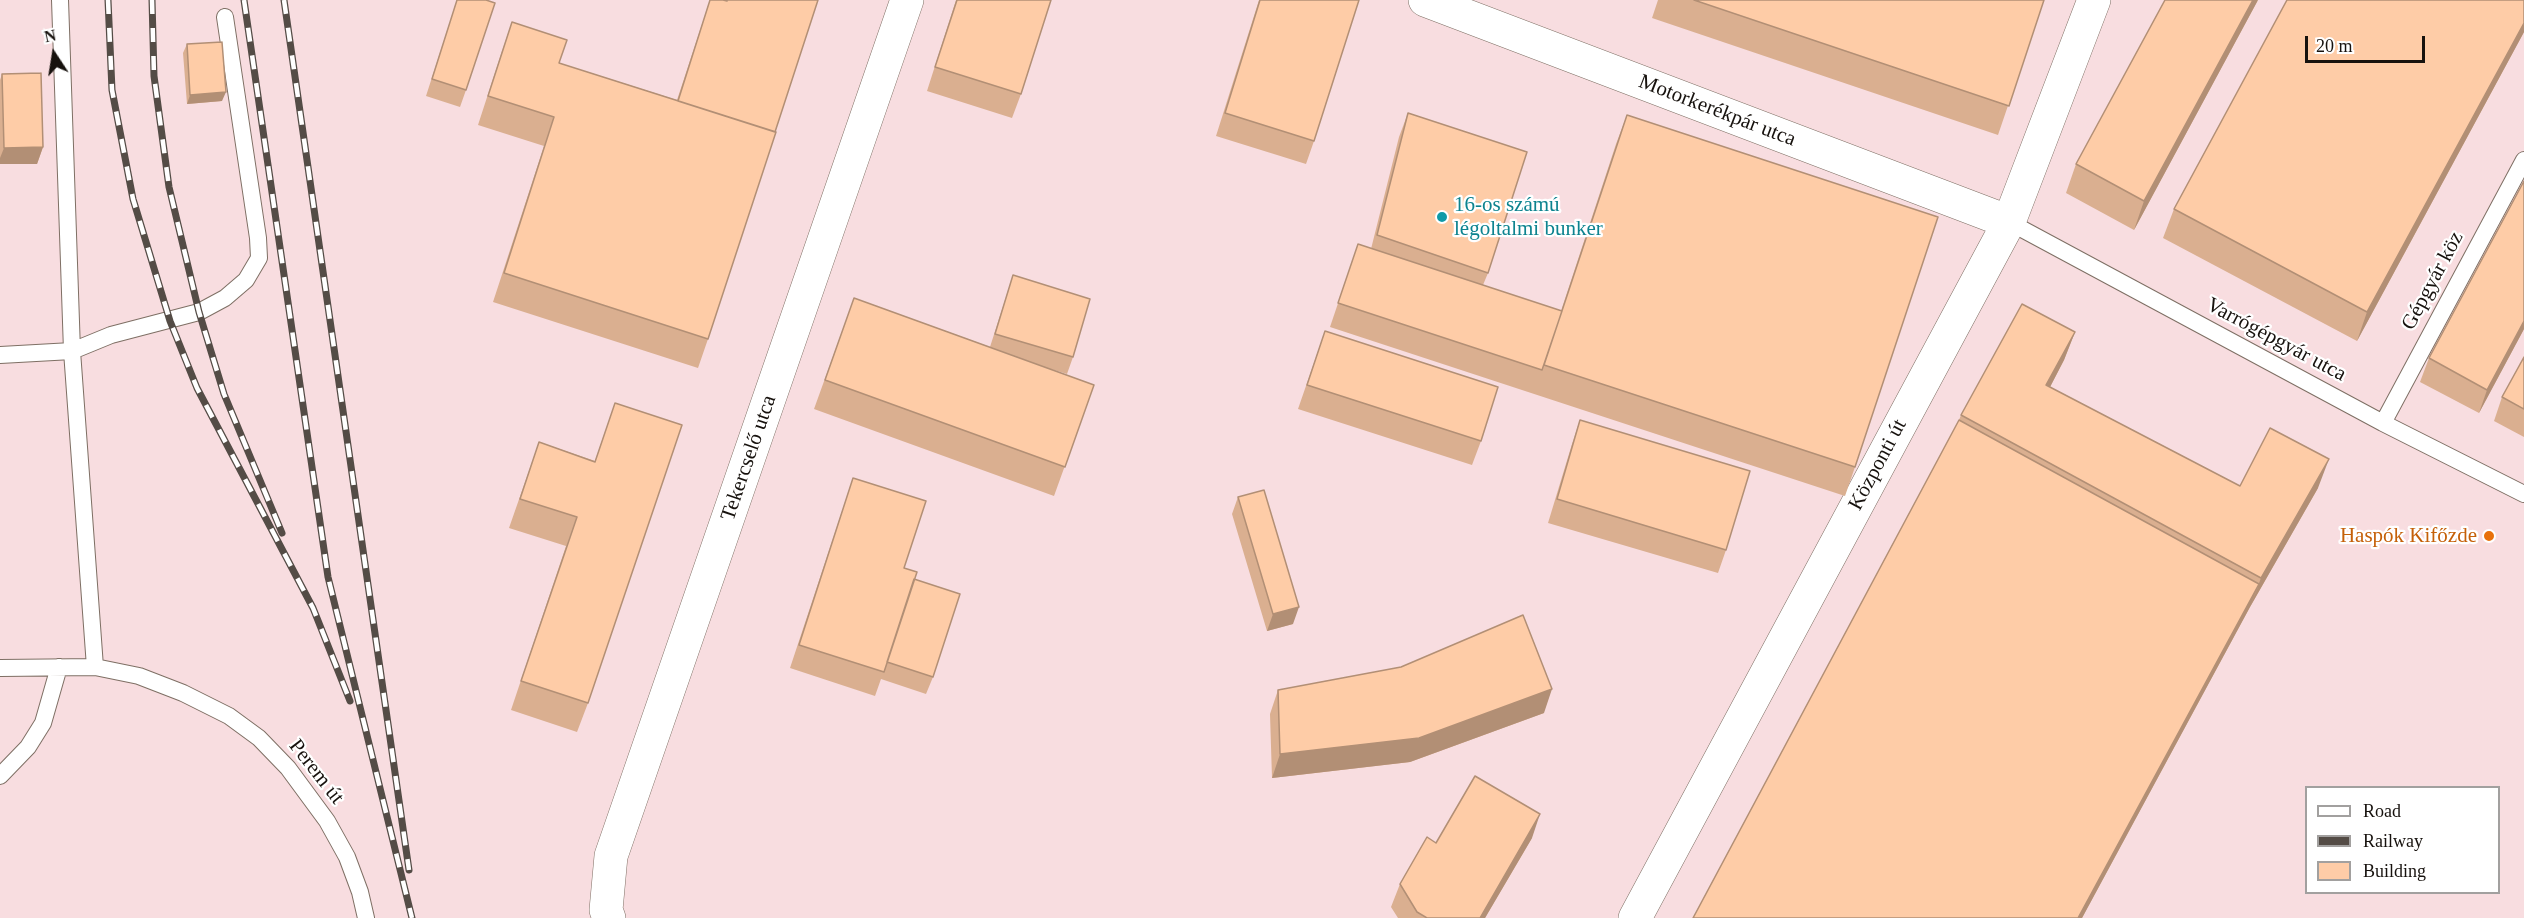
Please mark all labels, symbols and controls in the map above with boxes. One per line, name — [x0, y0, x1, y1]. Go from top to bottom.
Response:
north arrow — [24, 24, 84, 84]
scale bar — [2308, 24, 2428, 62]
text: N — [43, 26, 58, 45]
text: 20 m — [2316, 36, 2353, 56]
street label: Motorkerékpár utca — [1635, 69, 1799, 153]
place label: 16-os számú légoltalmi bunker — [1454, 192, 1603, 242]
marker: 16-os számú légoltalmi bunker — [1435, 210, 1449, 224]
street label: Gépgyár köz — [2397, 227, 2469, 335]
street label: Varrógépgyár utca — [2202, 293, 2350, 387]
street label: Tekercselő utca — [716, 392, 782, 524]
street label: Központi út — [1843, 415, 1913, 515]
place label: Haspók Kifőzde — [2340, 523, 2477, 549]
marker: Haspók Kifőzde — [2482, 529, 2496, 543]
street label: Perem út — [283, 735, 349, 809]
legend — [2305, 786, 2500, 894]
text: Road — [2363, 801, 2401, 821]
text: Railway — [2363, 831, 2423, 851]
text: Building — [2363, 861, 2426, 881]

